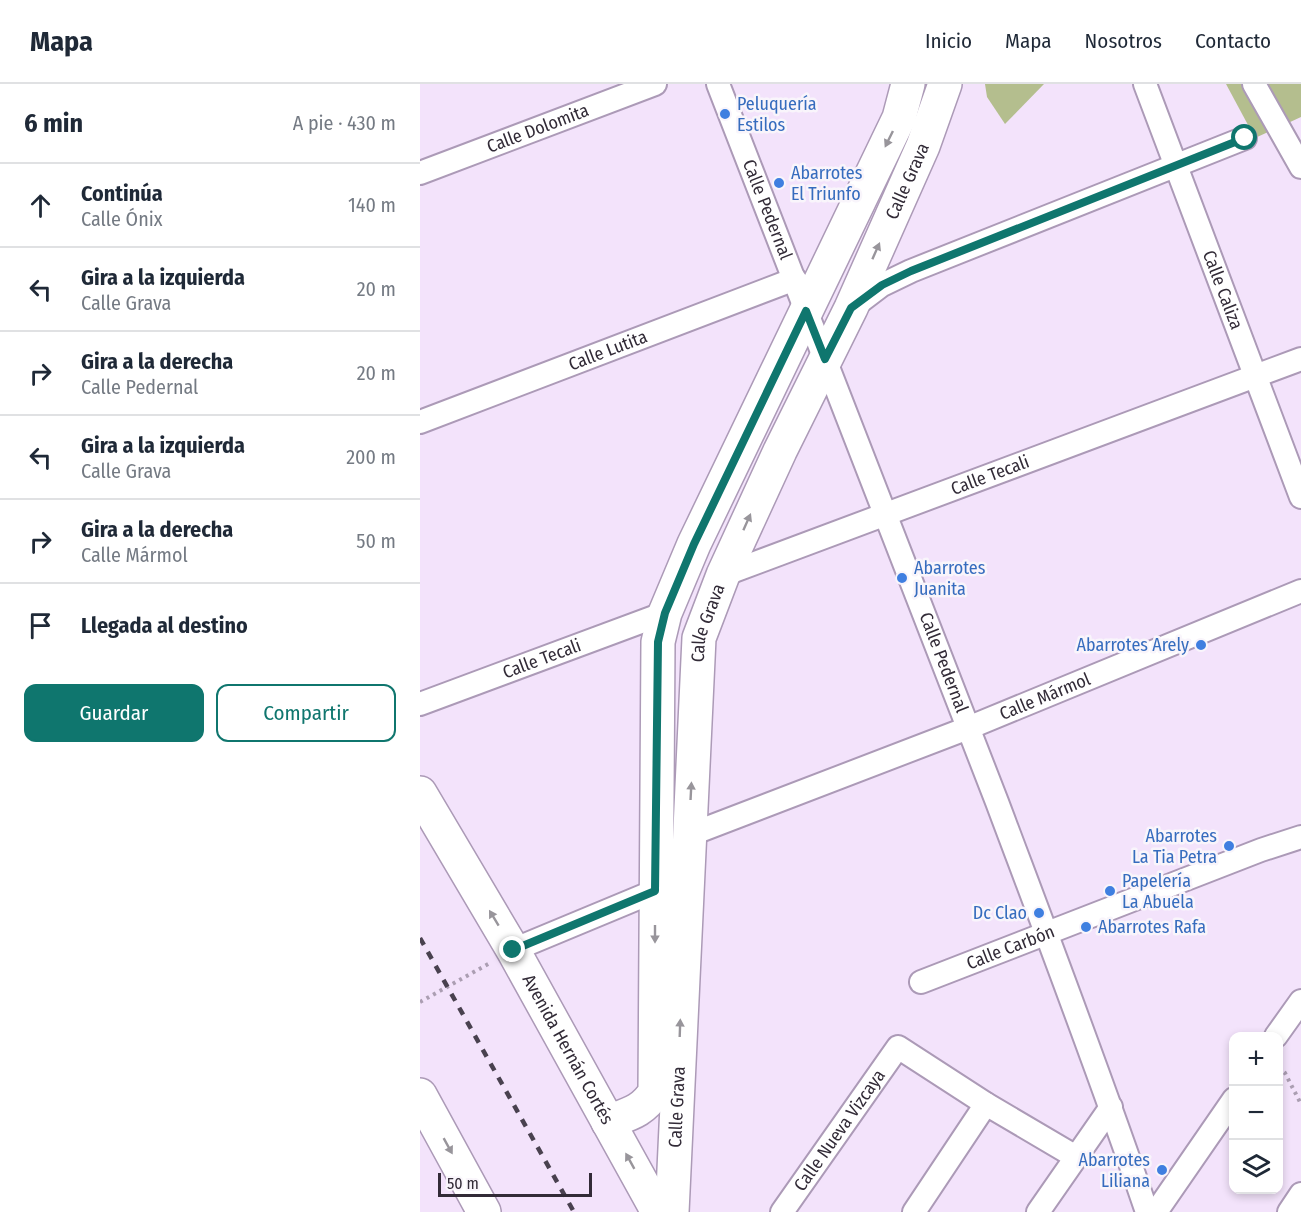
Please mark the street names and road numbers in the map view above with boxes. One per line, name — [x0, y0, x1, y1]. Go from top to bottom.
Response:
street label: Calle Dolomita — [484, 99, 592, 158]
street label: Calle Grava — [881, 139, 934, 223]
street label: Calle Pedernal — [738, 156, 797, 263]
street label: Calle Caliza — [1198, 247, 1248, 333]
street label: Calle Lutita — [565, 325, 650, 375]
street label: Calle Tecali — [948, 451, 1032, 500]
street label: Calle Grava — [687, 581, 730, 663]
street label: Calle Pedernal — [915, 609, 973, 716]
street label: Calle Tecali — [500, 634, 584, 683]
street label: Calle Mármol — [996, 668, 1094, 725]
street label: Calle Carbón — [963, 920, 1058, 974]
street label: Avenida Hernán Cortés — [518, 970, 618, 1128]
street label: Calle Nueva Vizcaya — [789, 1065, 890, 1195]
street label: Calle Grava — [664, 1066, 690, 1148]

